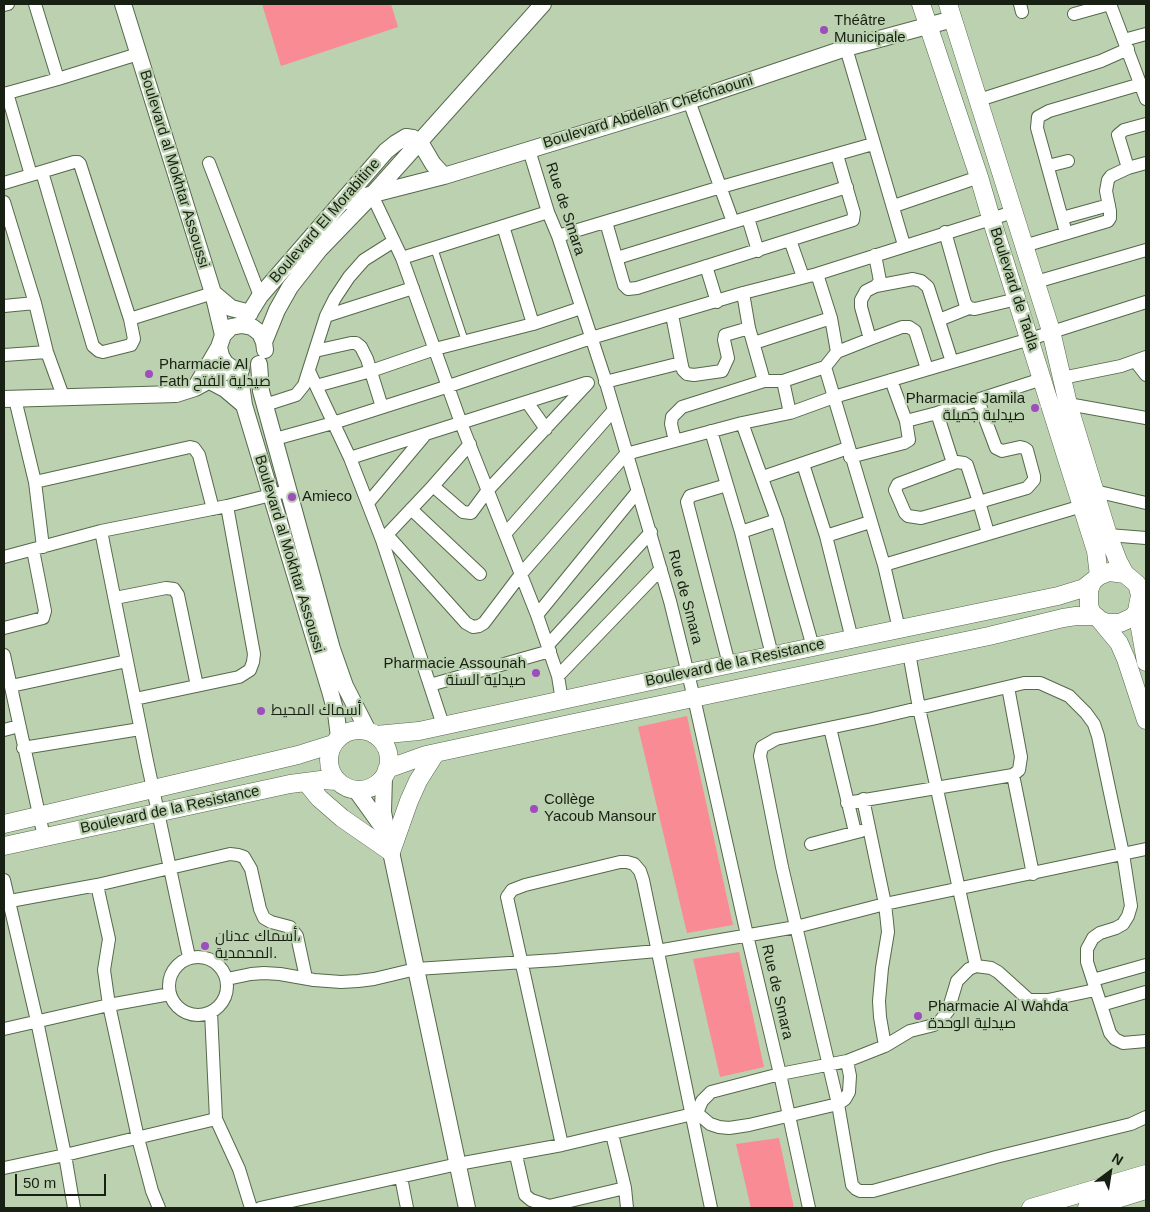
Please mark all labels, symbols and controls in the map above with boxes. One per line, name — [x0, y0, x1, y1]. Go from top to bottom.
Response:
place label: Théâtre Municipale — [834, 12, 906, 47]
marker: Théâtre Municipale — [818, 24, 830, 36]
street label: Boulevard al Mokhtar Assoussi — [135, 68, 213, 270]
street label: Boulevard Abdellah Chefchaouni — [541, 71, 755, 153]
street label: Boulevard El Morabitine — [266, 155, 384, 287]
street label: Rue de Smara — [541, 160, 589, 258]
street label: Boulevard de Tadla — [986, 225, 1042, 353]
place label: Pharmacie Al Fath صيدلية الفتح — [159, 356, 271, 391]
marker: Pharmacie Al Fath صيدلية الفتح — [143, 368, 155, 380]
place label: Pharmacie Jamila صيدلية جميلة — [906, 390, 1025, 425]
marker: Pharmacie Jamila صيدلية جميلة — [1029, 402, 1041, 414]
street label: Boulevard al Mokhtar Assoussi — [250, 453, 328, 655]
place label: Amieco — [302, 488, 352, 506]
marker: Amieco — [286, 491, 298, 503]
street label: Rue de Smara — [664, 548, 706, 646]
street label: Boulevard de la Resistance — [644, 635, 826, 691]
place label: Pharmacie Assounah صيدلية السنة — [383, 655, 526, 690]
marker: Pharmacie Assounah صيدلية السنة — [530, 667, 542, 679]
place label: أسماك المحيط — [271, 702, 362, 720]
marker: أسماك المحيط — [255, 705, 267, 717]
street label: Boulevard de la Resistance — [79, 782, 261, 838]
place label: Collège Yacoub Mansour — [544, 791, 656, 826]
marker: Collège Yacoub Mansour — [528, 803, 540, 815]
place label: أسماك عدنان، المحمدية. — [215, 928, 301, 963]
marker: أسماك عدنان، المحمدية. — [199, 940, 211, 952]
street label: Rue de Smara — [757, 943, 797, 1041]
place label: Pharmacie Al Wahda صيدلية الوحدة — [928, 998, 1068, 1033]
marker: Pharmacie Al Wahda صيدلية الوحدة — [912, 1010, 924, 1022]
north arrow — [1085, 1147, 1135, 1197]
text: N — [1109, 1150, 1126, 1169]
scale bar — [18, 1164, 109, 1196]
text: 50 m — [23, 1174, 56, 1191]

